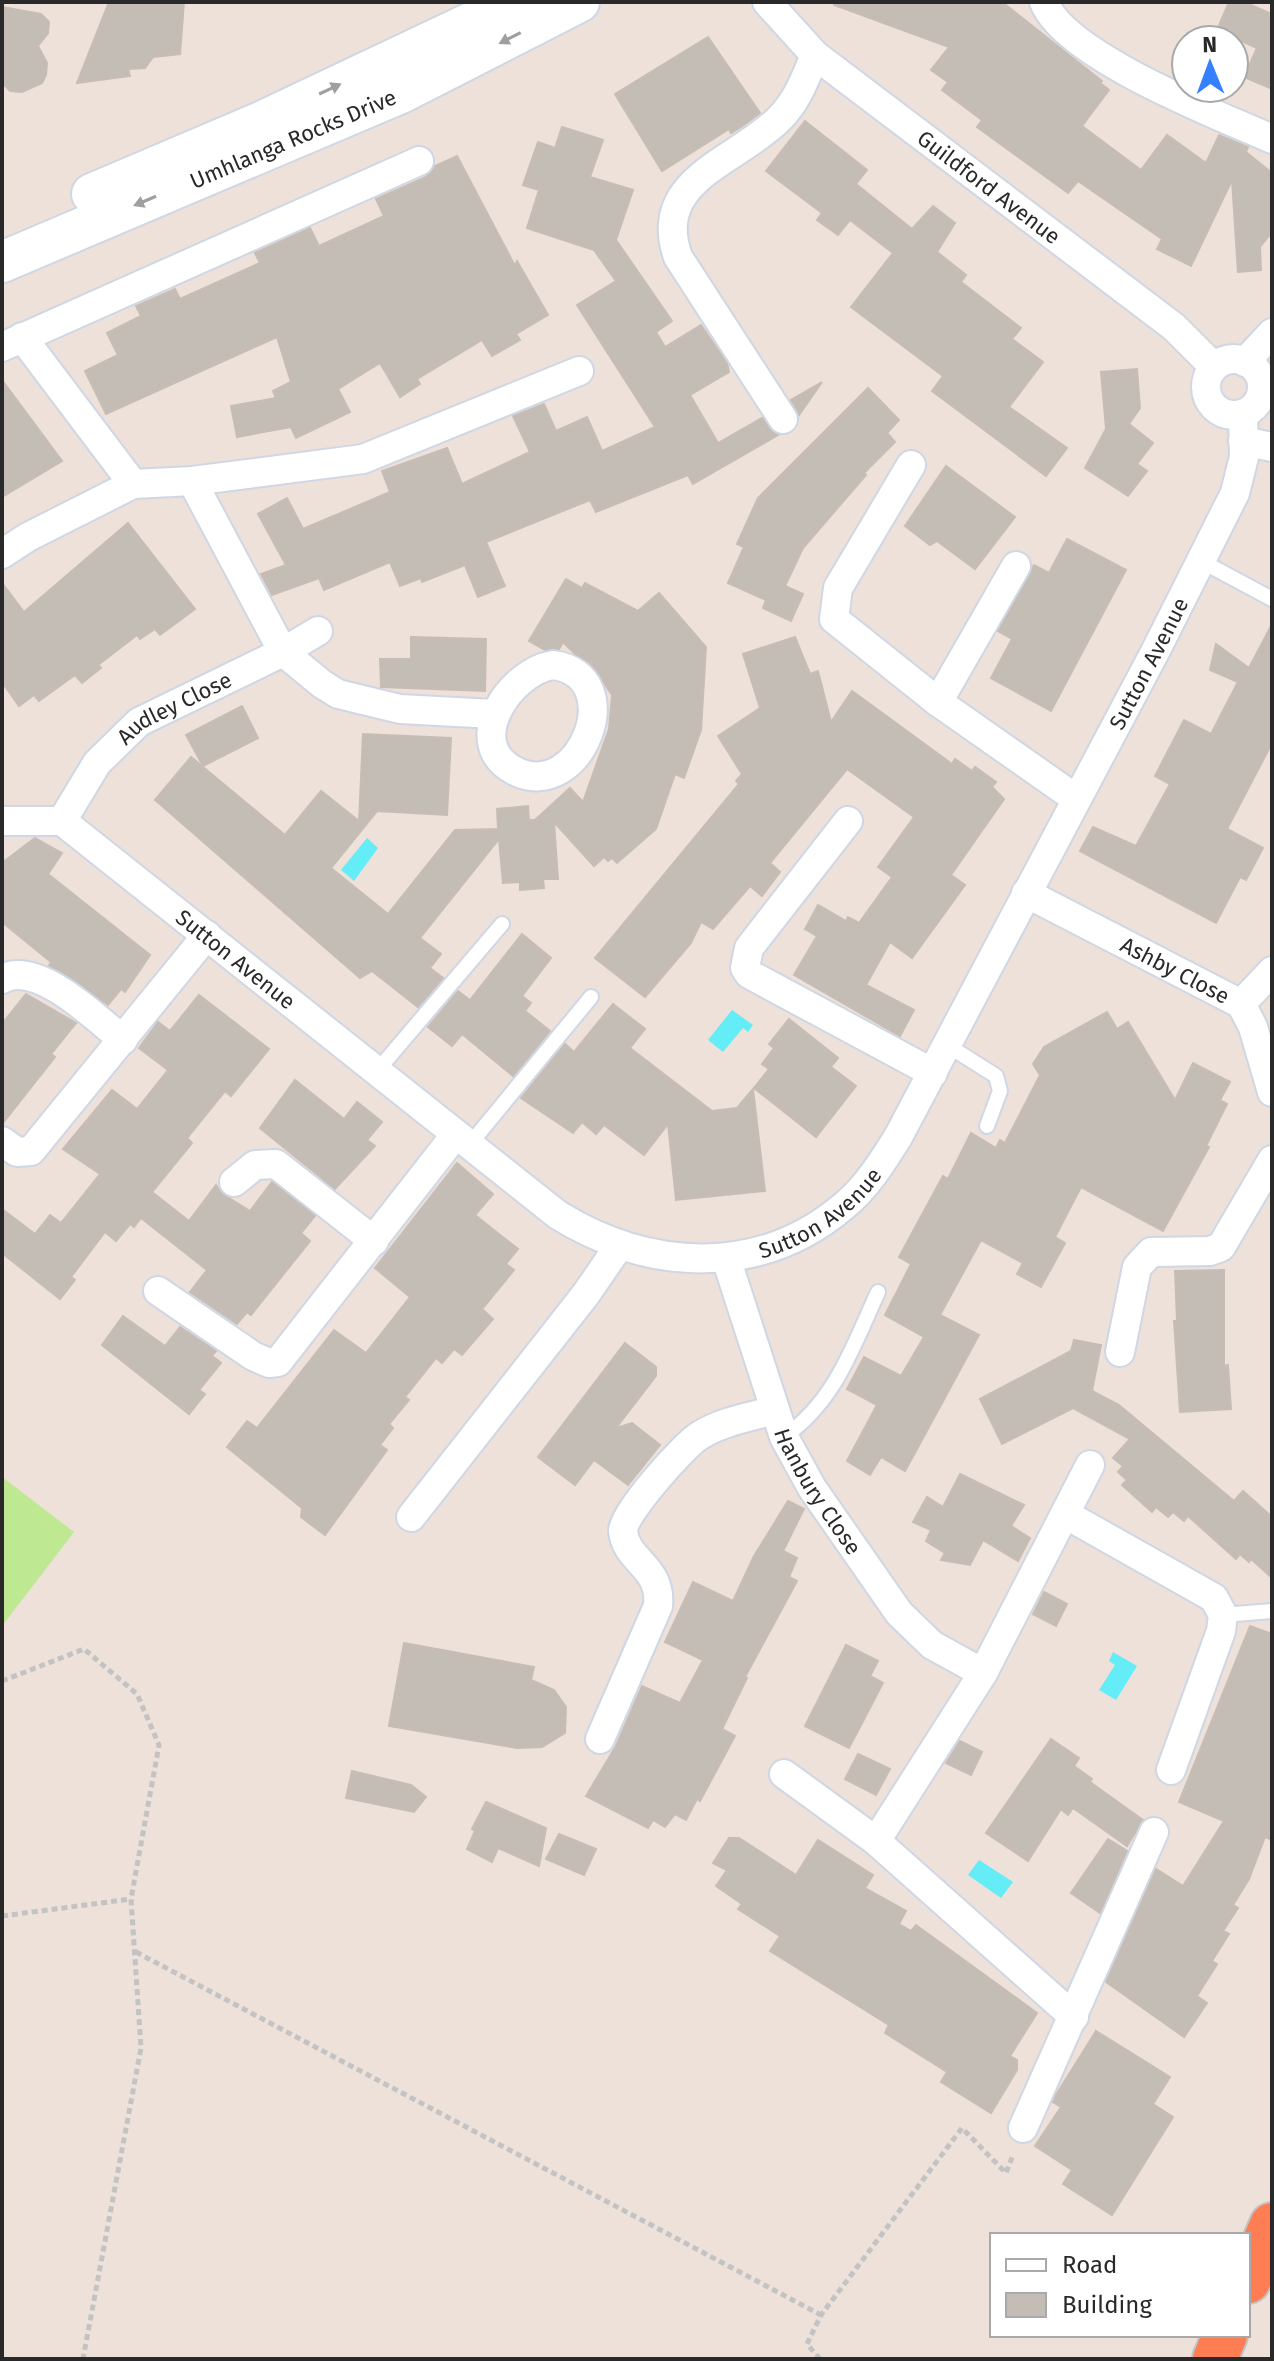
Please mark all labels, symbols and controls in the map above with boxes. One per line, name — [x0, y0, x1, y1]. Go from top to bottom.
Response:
north arrow — [1170, 24, 1250, 104]
one-way arrow — [499, 30, 521, 44]
text: N — [1202, 31, 1217, 58]
one-way arrow — [318, 82, 341, 96]
street label: Umhlanga Rocks Drive — [186, 83, 400, 194]
street label: Guildford Avenue — [912, 124, 1066, 250]
one-way arrow — [133, 194, 157, 207]
street label: Sutton Avenue — [1103, 593, 1194, 734]
street label: Audley Close — [111, 666, 236, 750]
street label: Sutton Avenue — [171, 903, 301, 1015]
street label: Ashby Close — [1116, 931, 1234, 1009]
street label: Sutton Avenue — [755, 1162, 887, 1264]
street label: Hanbury Close — [769, 1425, 868, 1560]
legend — [990, 2233, 1250, 2337]
text: Road — [1062, 2251, 1117, 2279]
text: Building — [1062, 2291, 1152, 2319]

